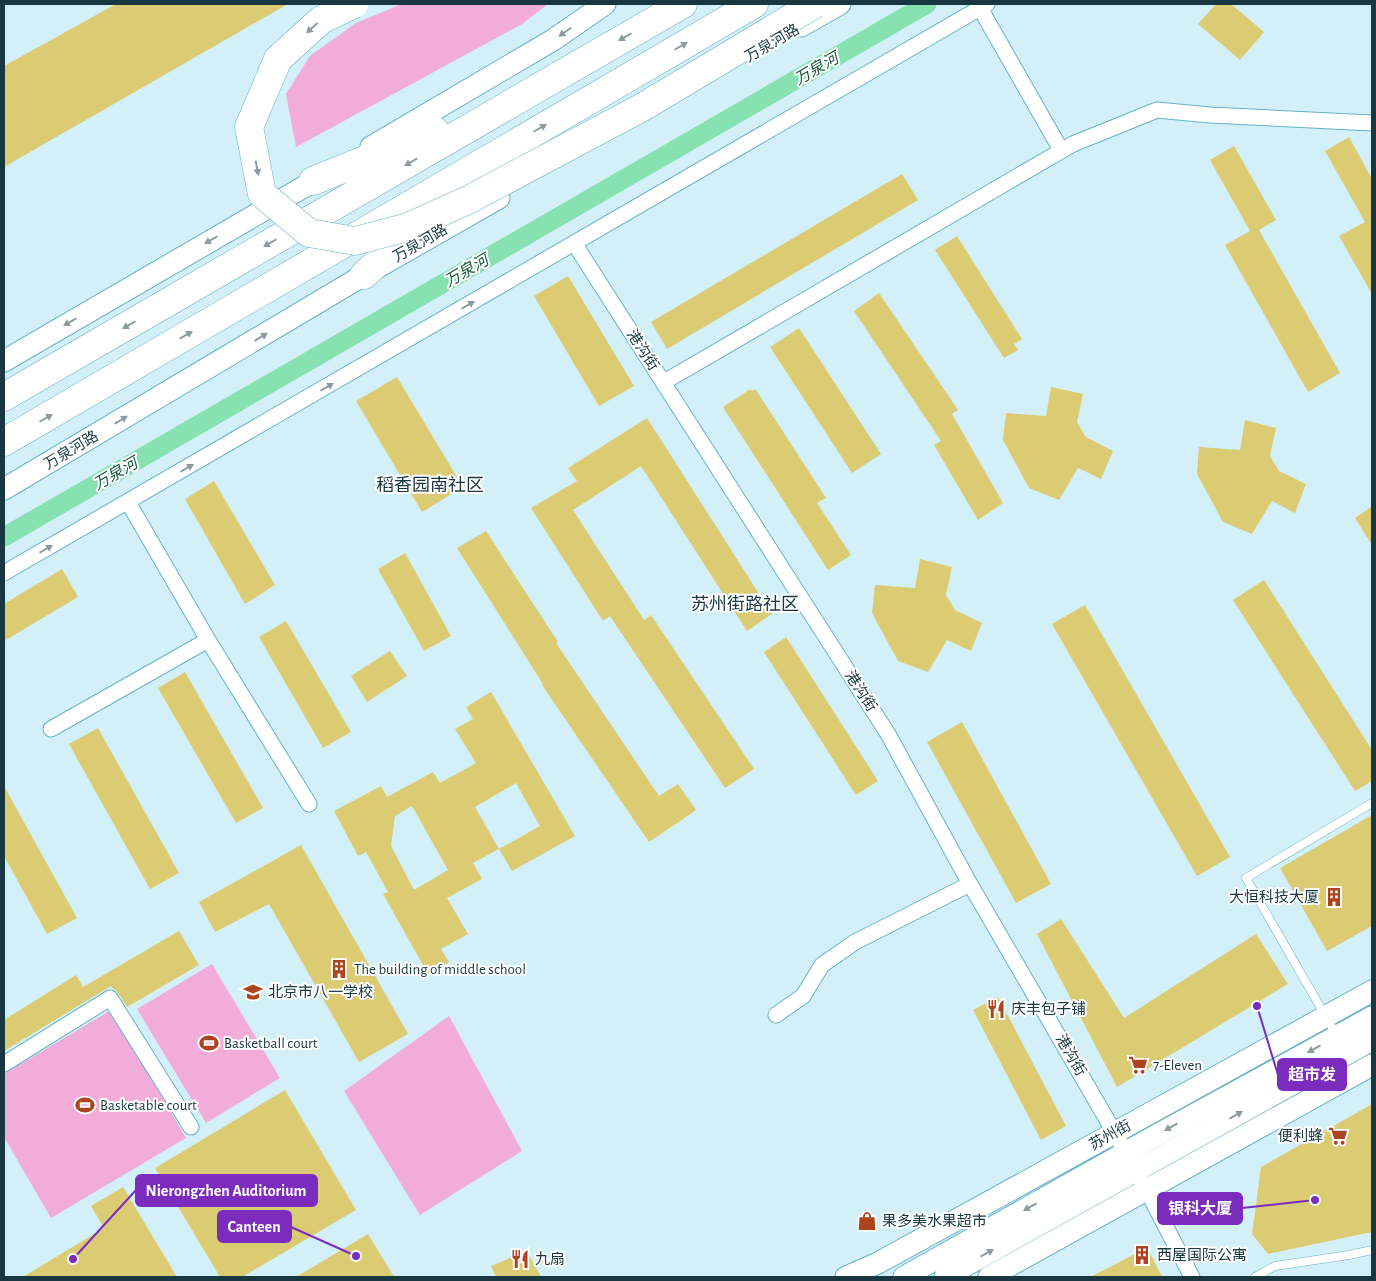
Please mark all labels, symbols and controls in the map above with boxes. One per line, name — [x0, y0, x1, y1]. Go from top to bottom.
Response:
street label: 万泉河路 — [742, 21, 802, 65]
one-way arrow — [307, 22, 319, 34]
one-way arrow — [558, 27, 572, 37]
one-way arrow — [618, 33, 633, 41]
one-way arrow — [674, 42, 687, 51]
water label: 万泉河 — [791, 48, 844, 88]
one-way arrow — [534, 123, 547, 132]
one-way arrow — [404, 157, 417, 166]
one-way arrow — [253, 161, 261, 177]
street label: 万泉河路 — [390, 221, 450, 265]
one-way arrow — [204, 236, 217, 245]
one-way arrow — [263, 239, 277, 247]
water label: 万泉河 — [441, 250, 494, 290]
one-way arrow — [460, 301, 475, 309]
one-way arrow — [63, 318, 78, 326]
one-way arrow — [123, 320, 136, 329]
street label: 港沟街 — [624, 327, 662, 373]
one-way arrow — [179, 331, 192, 340]
one-way arrow — [254, 332, 267, 341]
one-way arrow — [321, 382, 334, 391]
one-way arrow — [39, 413, 52, 422]
one-way arrow — [114, 415, 127, 424]
street label: 万泉河路 — [41, 428, 101, 472]
water label: 万泉河 — [90, 453, 143, 493]
one-way arrow — [180, 464, 193, 473]
district label: 稻香园南社区 — [376, 475, 484, 495]
one-way arrow — [38, 545, 53, 553]
district label: 苏州街路社区 — [691, 594, 799, 614]
street label: 港沟街 — [842, 668, 880, 714]
building icon: 大恒科技大厦 — [1323, 886, 1345, 908]
place label: 大恒科技大厦 — [1229, 889, 1319, 905]
building icon: The building of middle school — [328, 958, 350, 980]
place label: The building of middle school — [354, 962, 526, 977]
school or university icon: 北京市八一学校 — [242, 981, 264, 1003]
place label: 北京市八一学校 — [268, 983, 373, 1000]
restaurant icon: 庆丰包子铺 — [985, 998, 1007, 1020]
place label: 庆丰包子铺 — [1011, 1001, 1086, 1017]
sports icon: Basketball court — [198, 1032, 220, 1054]
street label: 港沟街 — [1053, 1032, 1089, 1078]
place label: Basketball court — [224, 1036, 318, 1051]
one-way arrow — [1307, 1045, 1321, 1053]
supermarket icon: 7-Eleven — [1127, 1054, 1149, 1076]
place label: 7-Eleven — [1153, 1058, 1202, 1073]
callout: 超市发 — [1278, 1059, 1346, 1090]
text: 超市发 — [1288, 1066, 1336, 1083]
sports icon: Basketable court — [74, 1094, 96, 1116]
place label: Basketable court — [100, 1098, 197, 1113]
one-way arrow — [1229, 1111, 1243, 1119]
street label: 苏州街 — [1086, 1116, 1134, 1153]
one-way arrow — [1165, 1122, 1178, 1131]
supermarket icon: 便利蜂 — [1327, 1125, 1349, 1147]
place label: 便利蜂 — [1278, 1127, 1323, 1144]
callout: Nierongzhen Auditorium — [136, 1175, 317, 1206]
text: Nierongzhen Auditorium — [146, 1183, 306, 1199]
callout: 银科大厦 — [1158, 1193, 1242, 1224]
text: 银科大厦 — [1168, 1200, 1232, 1217]
one-way arrow — [1023, 1202, 1037, 1211]
shop icon: 果多美水果超市 — [856, 1210, 878, 1232]
callout: Canteen — [218, 1211, 291, 1242]
place label: 果多美水果超市 — [882, 1213, 987, 1229]
text: Canteen — [227, 1219, 281, 1235]
building icon: 西屋国际公寓 — [1131, 1244, 1153, 1266]
place label: 西屋国际公寓 — [1157, 1247, 1247, 1263]
restaurant icon: 九扇 — [509, 1248, 531, 1270]
one-way arrow — [980, 1249, 994, 1258]
place label: 九扇 — [535, 1251, 565, 1267]

